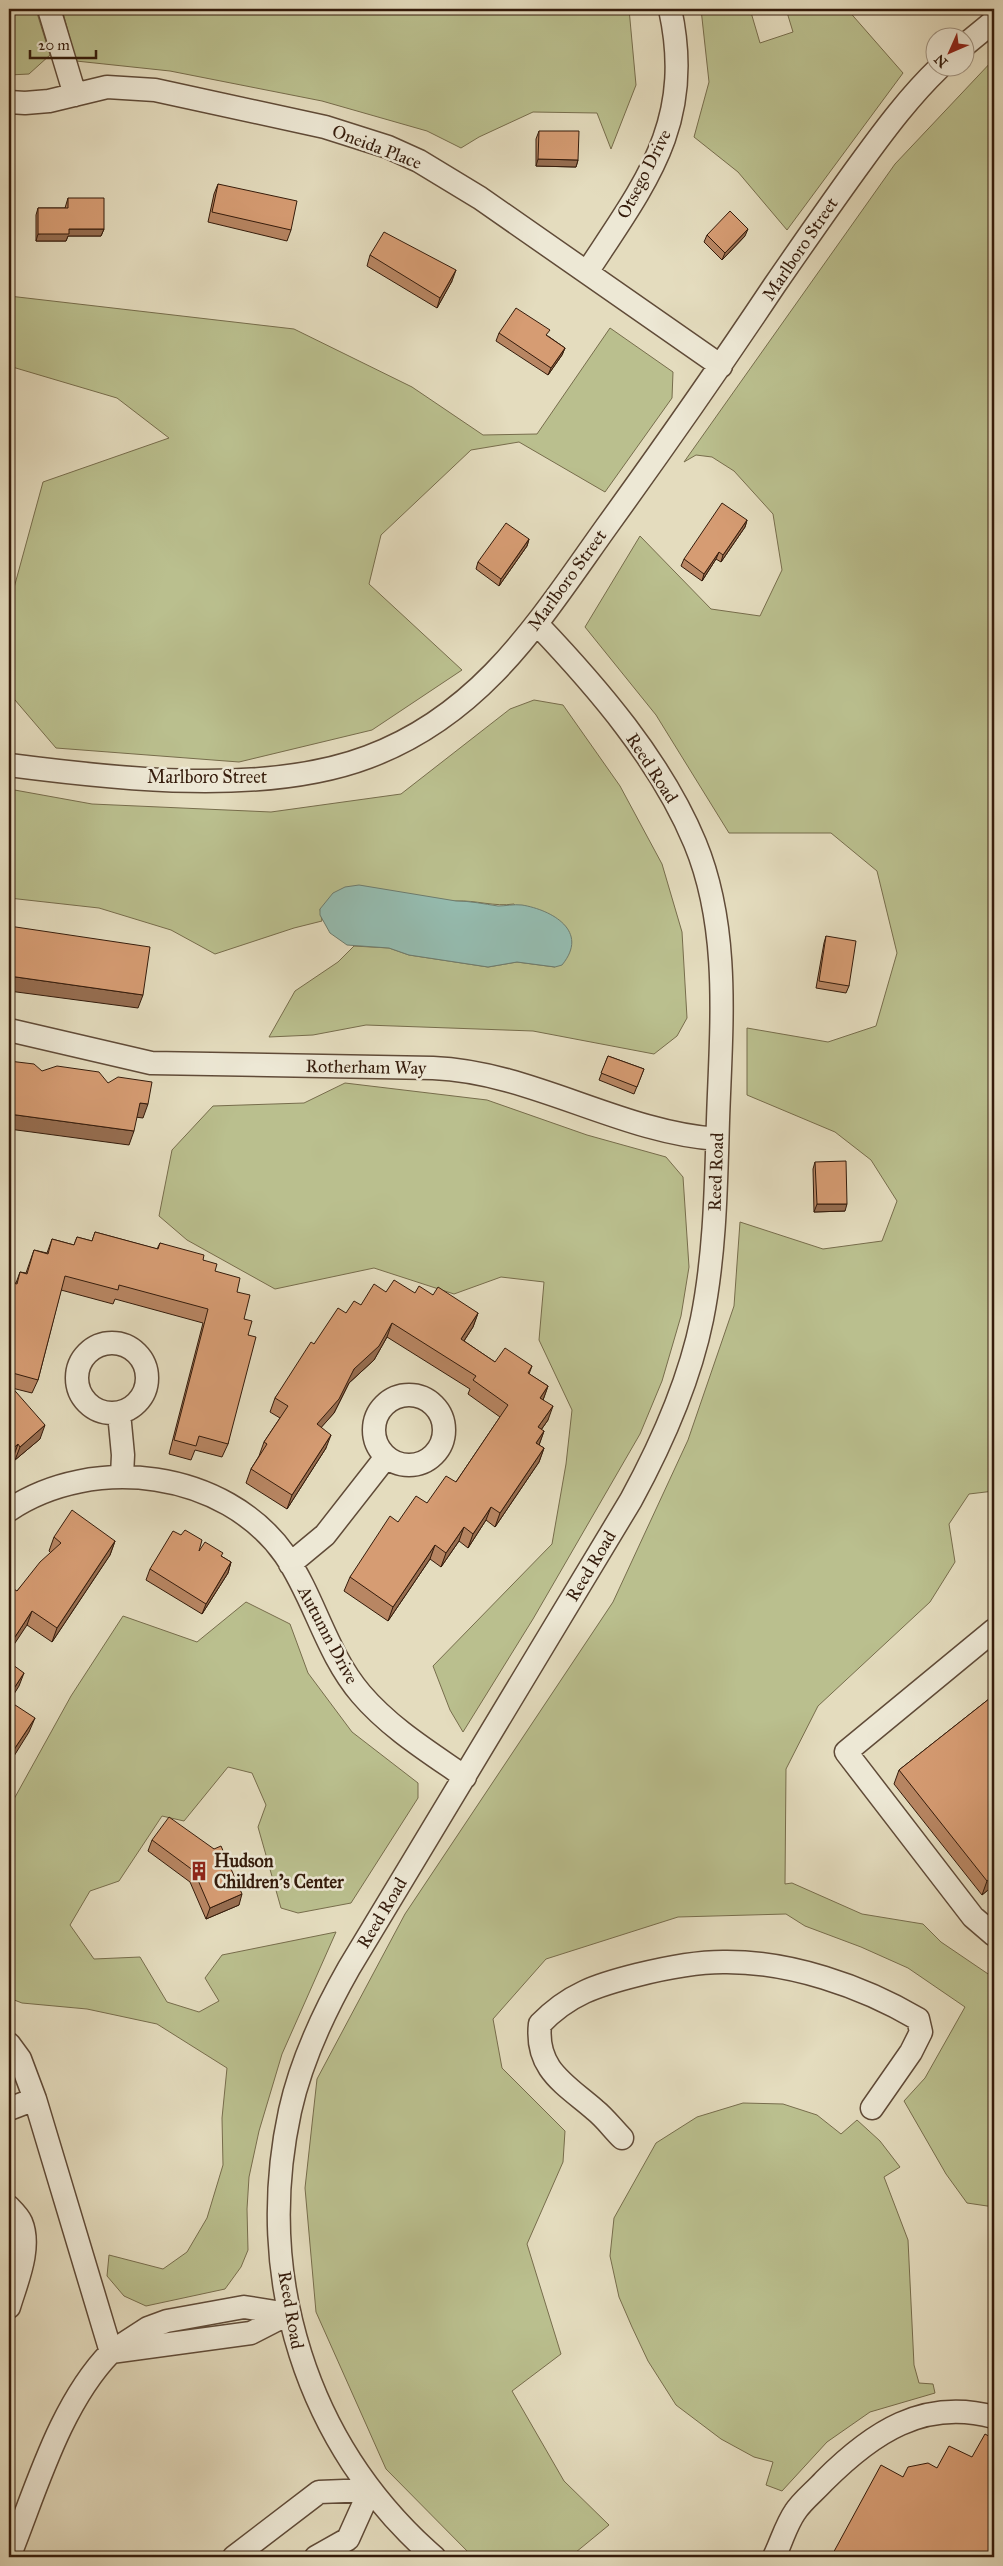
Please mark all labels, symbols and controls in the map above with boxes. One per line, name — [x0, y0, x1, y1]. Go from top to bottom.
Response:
scale bar — [30, 28, 96, 60]
north arrow — [926, 28, 976, 78]
text: 20 m — [38, 36, 70, 54]
text: N — [931, 51, 951, 71]
street label: Oneida Place — [329, 120, 425, 174]
street label: Otsego Drive — [612, 126, 677, 223]
street label: Marlboro Street — [757, 193, 843, 305]
street label: Marlboro Street — [523, 524, 612, 635]
street label: Reed Road — [621, 729, 683, 807]
street label: Marlboro Street — [147, 766, 268, 788]
street label: Rotherham Way — [305, 1055, 427, 1079]
street label: Reed Road — [704, 1132, 728, 1212]
street label: Reed Road — [561, 1527, 621, 1605]
street label: Autumn Drive — [293, 1581, 363, 1688]
place label: Hudson Children's Center — [214, 1850, 345, 1893]
building icon: Hudson Children's Center — [188, 1860, 210, 1882]
street label: Reed Road — [352, 1874, 412, 1952]
street label: Reed Road — [273, 2269, 309, 2351]

